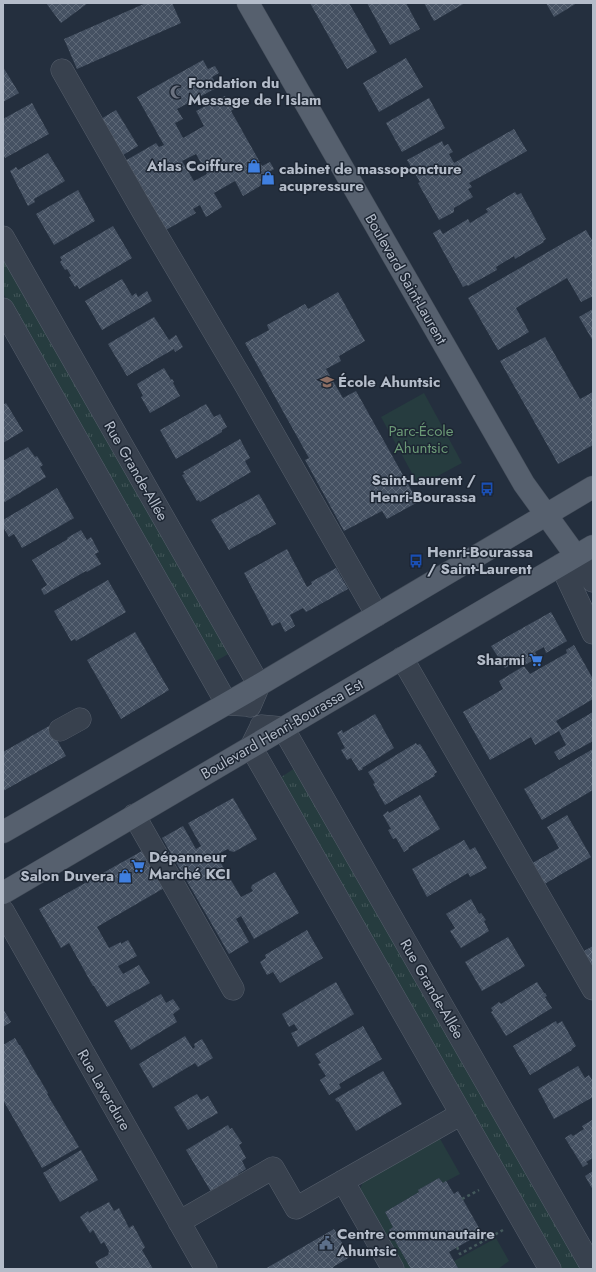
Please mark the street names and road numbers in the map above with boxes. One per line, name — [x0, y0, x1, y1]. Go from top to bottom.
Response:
street label: Boulevard Saint-Laurent — [360, 210, 453, 349]
street label: Rue Grande-Allée — [98, 417, 174, 525]
street label: Boulevard Henri-Bourassa Est — [197, 673, 368, 785]
street label: Rue Grande-Allée — [394, 935, 470, 1043]
street label: Rue Laverdure — [72, 1045, 136, 1135]

